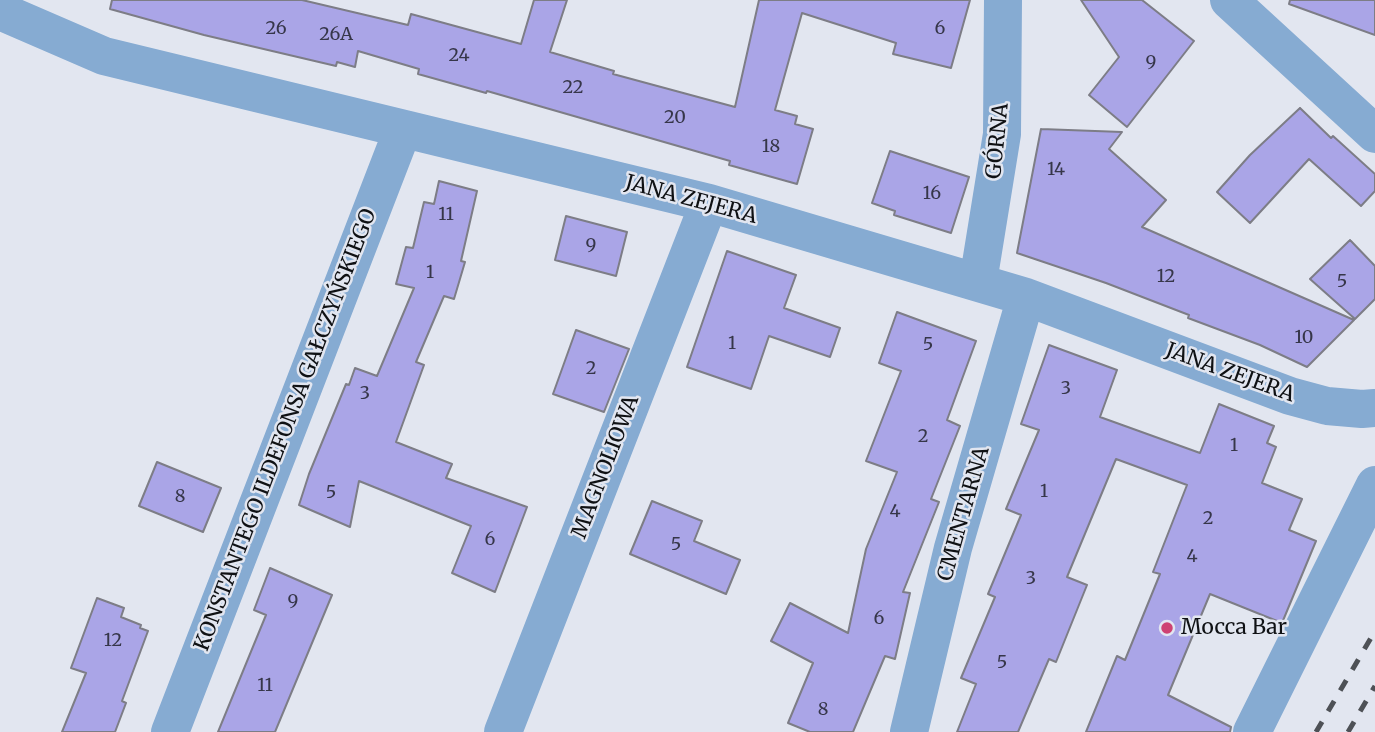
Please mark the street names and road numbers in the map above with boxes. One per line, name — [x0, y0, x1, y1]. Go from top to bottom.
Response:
street label: GÓRNA — [981, 102, 1015, 180]
street label: JANA ZEJERA — [622, 170, 760, 230]
street label: KONSTANTEGO ILDEFONSA GAŁCZYŃSKIEGO — [190, 205, 382, 655]
street label: JANA ZEJERA — [1162, 338, 1298, 408]
street label: MAGNOLIOWA — [567, 392, 645, 542]
street label: CMENTARNA — [933, 444, 995, 584]

